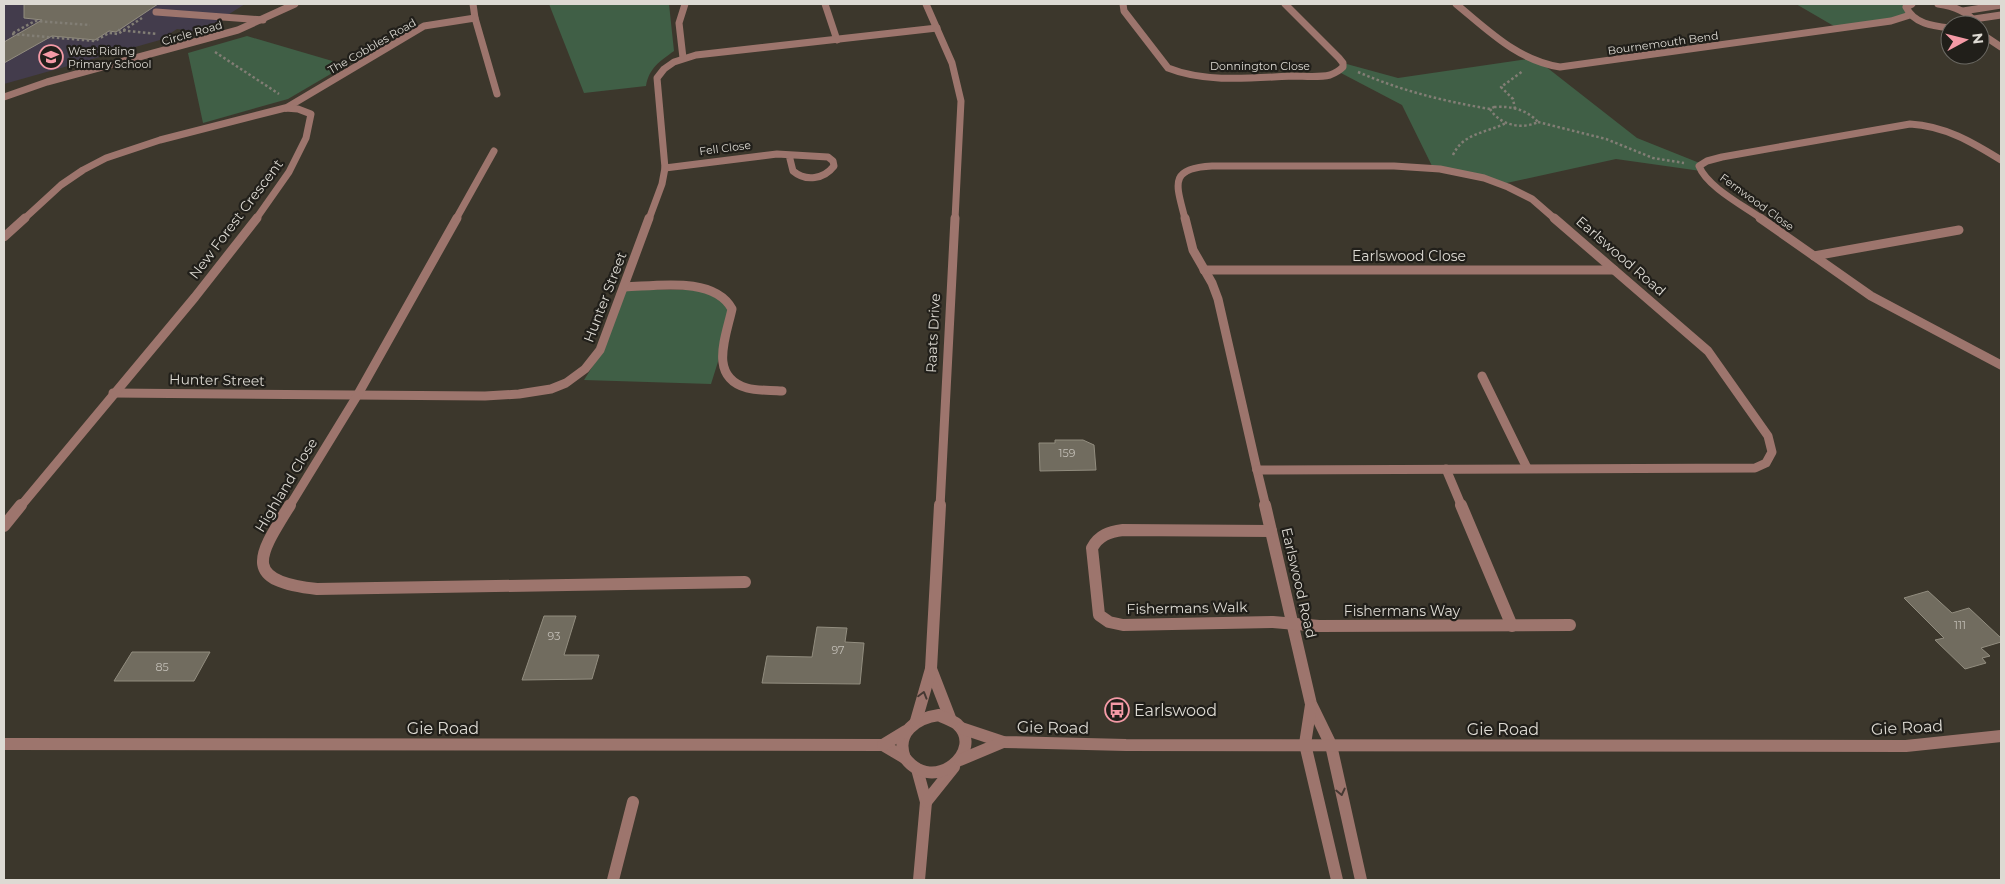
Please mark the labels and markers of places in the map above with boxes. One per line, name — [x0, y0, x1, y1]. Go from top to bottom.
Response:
school or university icon: West Riding Primary School — [38, 44, 64, 70]
place label: West Riding Primary School — [68, 44, 151, 71]
bus stop icon: Earlswood — [1104, 697, 1130, 723]
place label: Earlswood — [1134, 701, 1217, 720]

